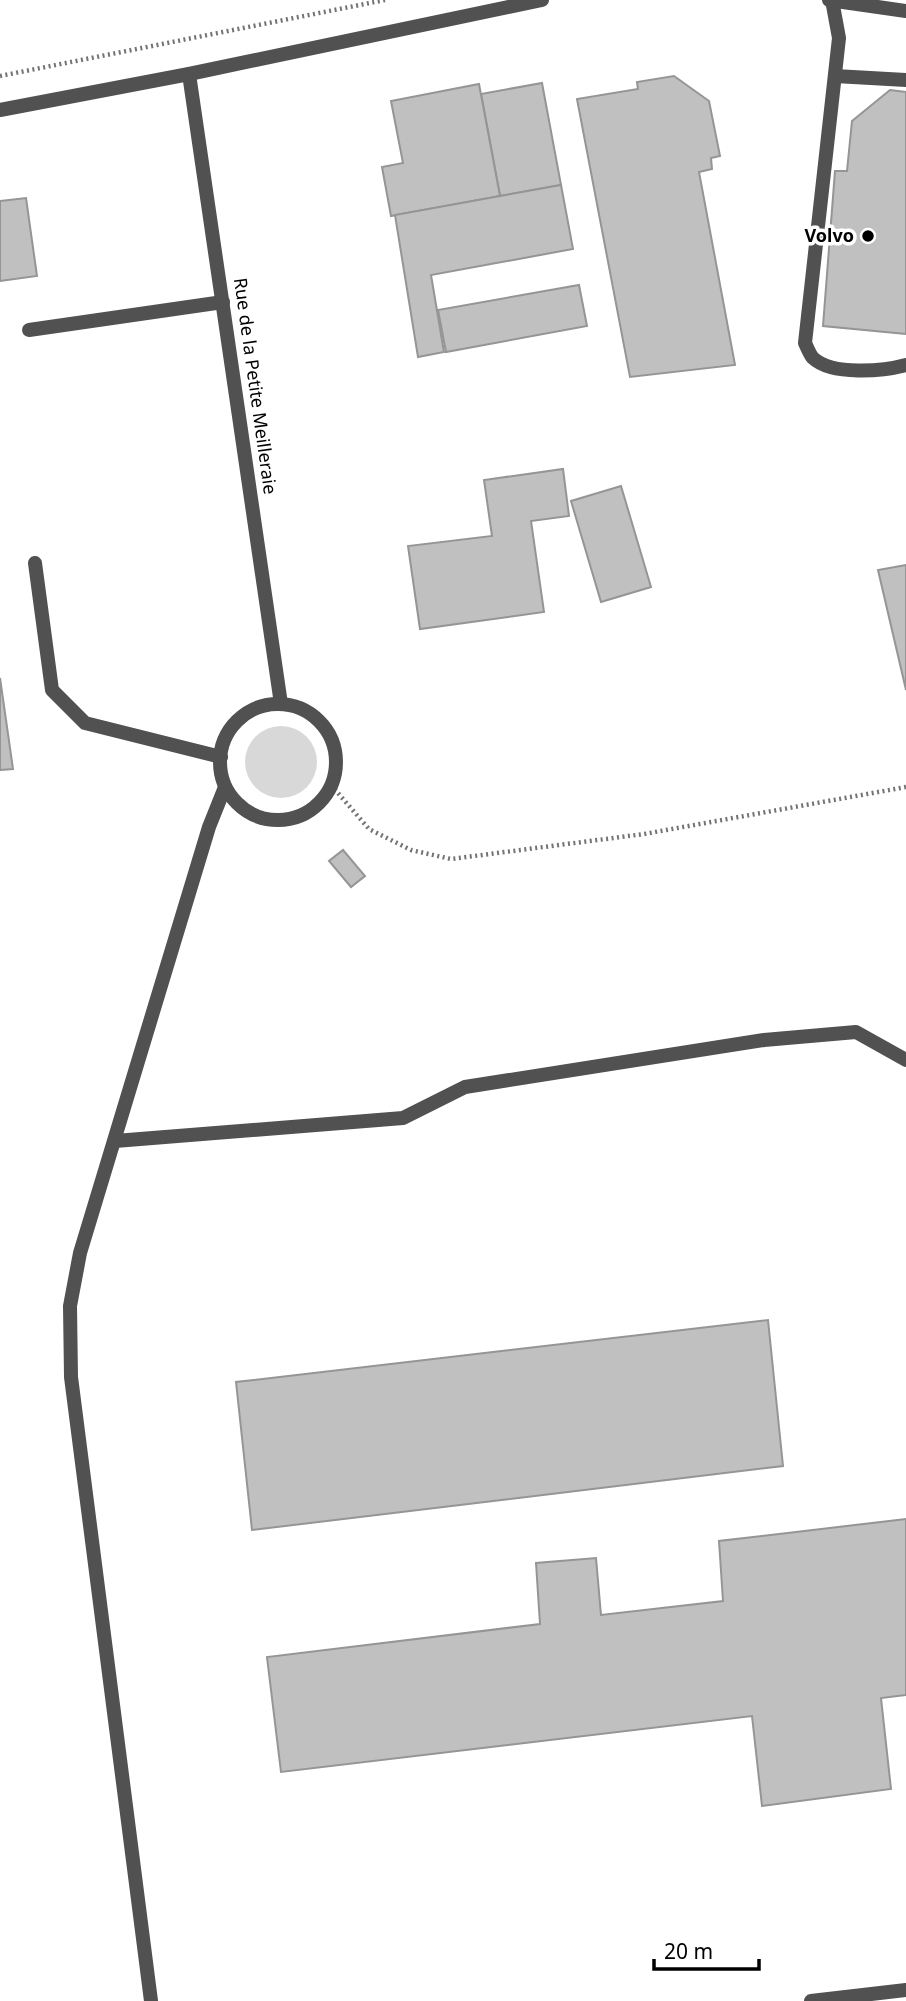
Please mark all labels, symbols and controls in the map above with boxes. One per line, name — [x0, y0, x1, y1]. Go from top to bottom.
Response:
place label: Volvo — [805, 223, 854, 247]
marker: Volvo — [860, 228, 876, 244]
street label: Rue de la Petite Meilleraie — [229, 276, 283, 496]
scale bar — [654, 1927, 759, 1971]
text: 20 m — [664, 1937, 713, 1965]

